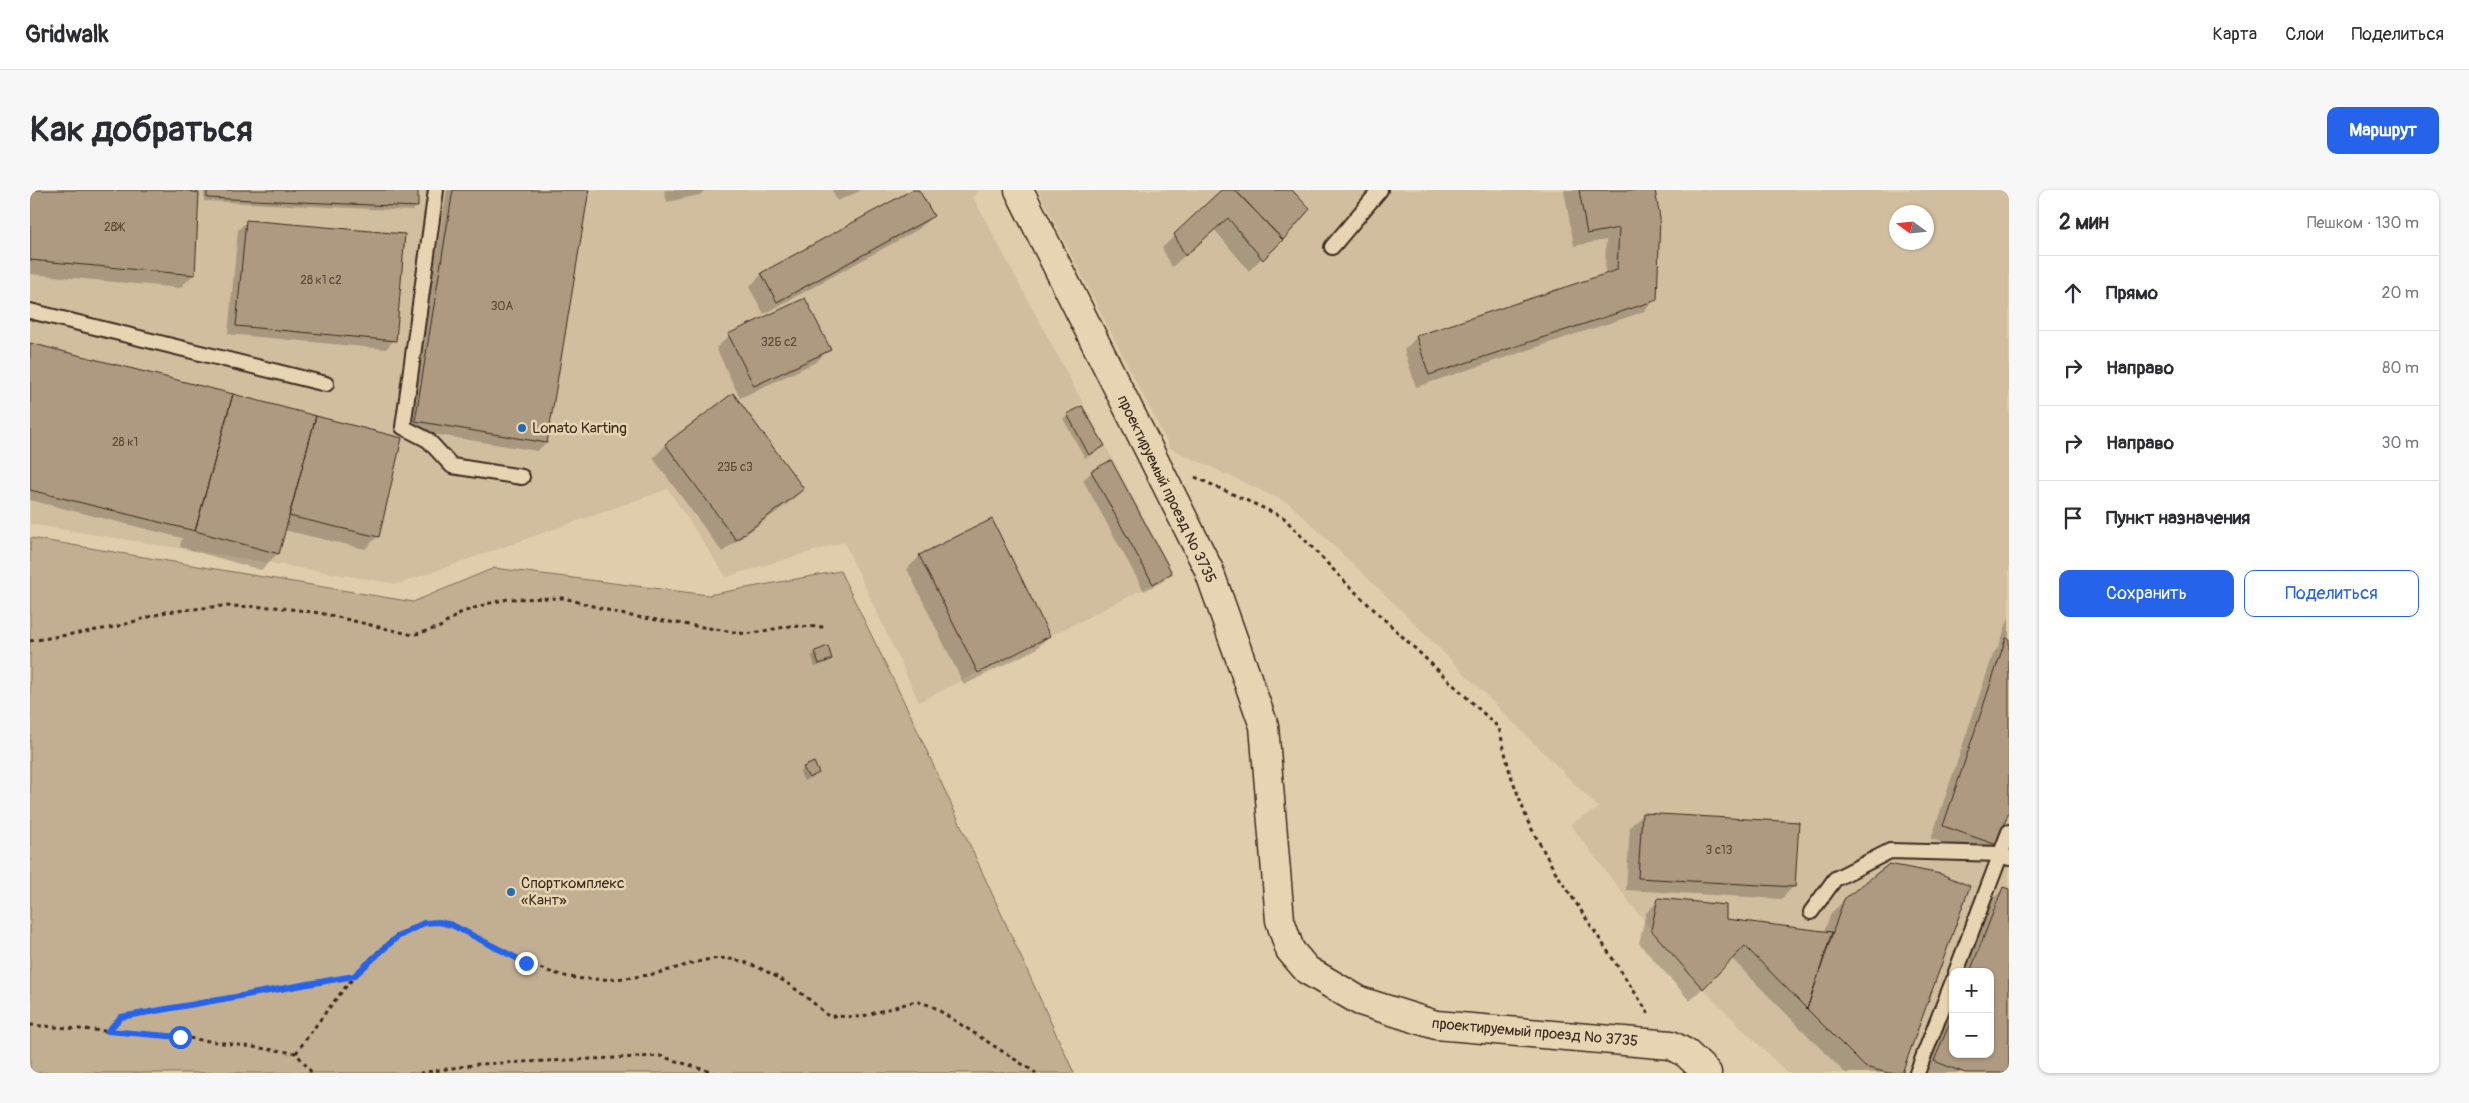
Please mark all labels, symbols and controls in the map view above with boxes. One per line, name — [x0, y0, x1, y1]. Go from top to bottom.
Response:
text: Gridwalk — [25, 20, 109, 49]
text: Карта — [2213, 23, 2257, 46]
text: Слои — [2285, 23, 2323, 46]
text: Поделиться — [2351, 23, 2444, 46]
button: Маршрут — [2327, 107, 2439, 154]
text: Как добраться — [30, 108, 253, 152]
north arrow — [1889, 205, 1934, 250]
text: 2 мин — [2059, 209, 2109, 236]
text: Пешком · 130 m — [2307, 213, 2419, 233]
house number: 28Ж — [104, 220, 126, 235]
house number: 28 к1 с2 — [300, 273, 342, 288]
icon: ahead — [2059, 279, 2087, 307]
text: Прямо — [2106, 281, 2158, 305]
text: 20 m — [2381, 283, 2419, 303]
house number: 30А — [491, 299, 514, 314]
house number: 32Б с2 — [761, 335, 797, 350]
icon: right — [2059, 354, 2087, 382]
text: Направо — [2106, 356, 2174, 380]
text: 80 m — [2382, 358, 2419, 378]
street label: проектируемый проезд № 3735 — [1113, 392, 1220, 586]
place label: Lonato Karting — [532, 419, 627, 438]
marker: Lonato Karting — [516, 422, 528, 434]
icon: right — [2059, 429, 2087, 457]
text: Направо — [2106, 431, 2174, 455]
text: 30 m — [2381, 433, 2419, 453]
house number: 28 к1 — [112, 435, 138, 450]
house number: 23Б с3 — [717, 460, 753, 475]
icon: arrive — [2059, 504, 2087, 532]
text: Пункт назначения — [2106, 506, 2250, 530]
button: Сохранить — [2059, 570, 2234, 617]
button: Поделиться — [2244, 570, 2419, 617]
house number: 3 с13 — [1706, 843, 1733, 858]
place label: Спорткомплекс «Кант» — [521, 874, 625, 910]
marker: Спорткомплекс «Кант» — [505, 886, 517, 898]
route end — [515, 952, 538, 975]
map controls — [1949, 968, 1994, 1058]
button: + — [1949, 968, 1994, 1013]
button: − — [1949, 1013, 1994, 1058]
street label: проектируемый проезд № 3735 — [1431, 1014, 1639, 1051]
route start — [169, 1026, 192, 1049]

